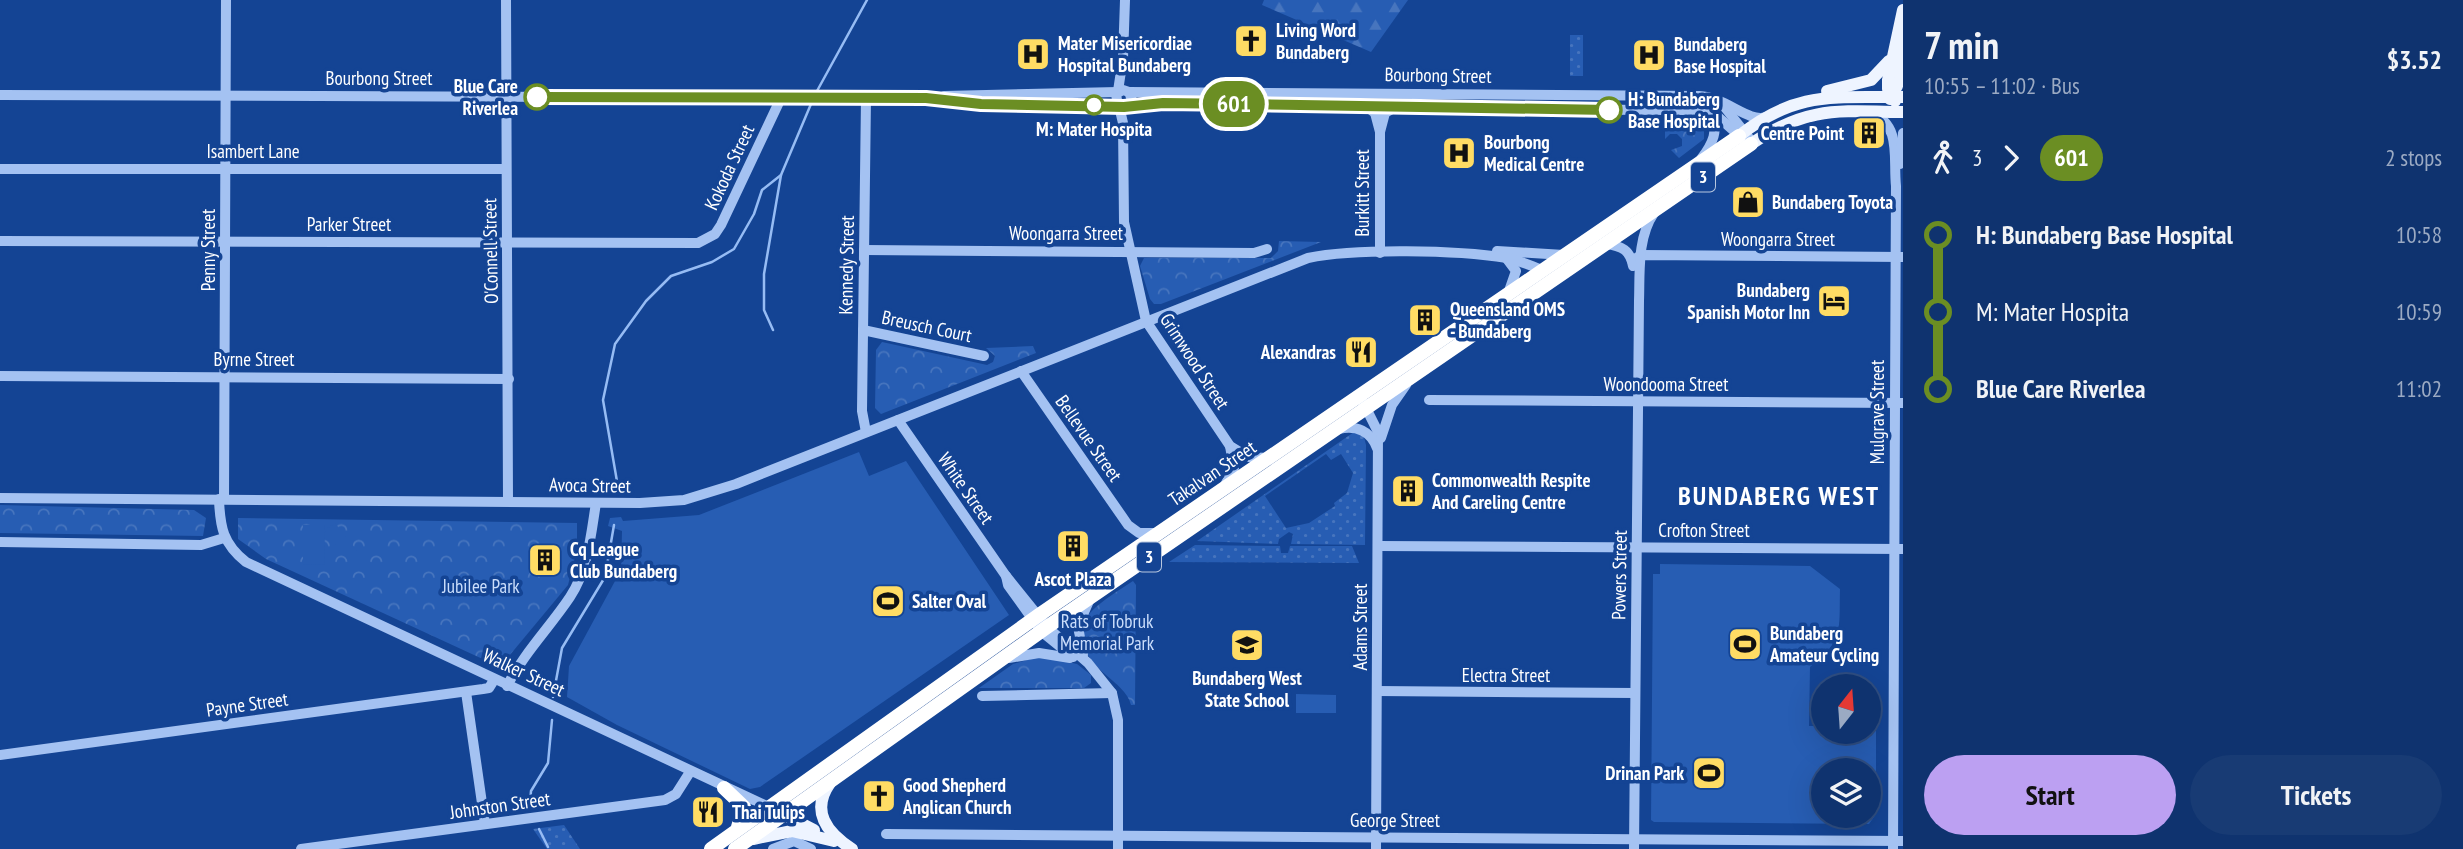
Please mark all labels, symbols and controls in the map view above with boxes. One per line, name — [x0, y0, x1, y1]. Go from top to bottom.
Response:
place label: Living Word Bundaberg — [1276, 18, 1356, 64]
text: 7 min — [1924, 20, 1999, 69]
church icon: Living Word Bundaberg — [1232, 22, 1270, 60]
place label: Mater Misericordiae Hospital Bundaberg — [1058, 31, 1192, 77]
place label: Bundaberg Base Hospital — [1674, 32, 1766, 78]
hospital icon: Mater Misericordiae Hospital Bundaberg — [1014, 35, 1052, 73]
hospital icon: Bundaberg Base Hospital — [1630, 36, 1668, 74]
text: $3.52 — [2387, 43, 2442, 76]
street label: Bourbong Street — [1384, 62, 1492, 88]
street label: Bourbong Street — [326, 66, 433, 90]
text: 10:55 – 11:02 · Bus — [1924, 71, 2080, 100]
place label: Blue Care Riverlea — [454, 74, 518, 120]
line badge: 601 — [1194, 81, 1274, 127]
marker: Blue Care Riverlea — [524, 84, 550, 110]
place label: H: Bundaberg Base Hospital — [1628, 87, 1720, 133]
text: 601 — [1217, 88, 1251, 119]
marker: M: Mater Hospita — [1084, 95, 1104, 115]
marker: H: Bundaberg Base Hospital — [1596, 97, 1622, 123]
building icon: Centre Point — [1850, 114, 1888, 152]
place label: M: Mater Hospita — [1036, 117, 1152, 141]
street label: Kokoda Street — [699, 120, 760, 213]
place label: Centre Point — [1761, 121, 1844, 145]
place label: Bourbong Medical Centre — [1484, 130, 1584, 176]
hospital icon: Bourbong Medical Centre — [1440, 134, 1478, 172]
street label: Isambert Lane — [206, 139, 300, 163]
icon: walk — [1924, 139, 1962, 177]
icon: forward — [1992, 139, 2030, 177]
text: 601 — [2054, 142, 2089, 173]
text: 3 — [1972, 143, 1982, 172]
text: 2 stops — [2385, 143, 2442, 172]
street label: Burkitt Street — [1350, 148, 1374, 237]
road number: 3 — [1691, 162, 1715, 192]
shop icon: Bundaberg Toyota — [1729, 183, 1767, 221]
place label: Bundaberg Toyota — [1772, 190, 1893, 214]
street label: O'Connell Street — [477, 197, 503, 304]
street label: Penny Street — [196, 208, 220, 291]
street label: Parker Street — [307, 212, 392, 236]
street label: Kennedy Street — [833, 214, 859, 315]
text: H: Bundaberg Base Hospital — [1976, 218, 2233, 251]
text: 10:58 — [2396, 220, 2442, 249]
street label: Woongarra Street — [1009, 221, 1124, 245]
street label: Woongarra Street — [1721, 227, 1836, 251]
place label: Bundaberg Spanish Motor Inn — [1687, 278, 1810, 324]
hotel icon: Bundaberg Spanish Motor Inn — [1815, 282, 1853, 320]
text: M: Mater Hospita — [1976, 295, 2129, 328]
place label: Queensland OMS - Bundaberg — [1450, 297, 1565, 343]
text: 10:59 — [2396, 297, 2442, 326]
building icon: Queensland OMS - Bundaberg — [1406, 301, 1444, 339]
street label: Breusch Court — [880, 305, 975, 347]
street label: Grimwood Street — [1155, 308, 1235, 414]
restaurant icon: Alexandras — [1342, 333, 1380, 371]
place label: Alexandras — [1260, 340, 1336, 364]
street label: Byrne Street — [214, 347, 295, 371]
street label: Mulgrave Street — [1865, 359, 1889, 464]
street label: Woondooma Street — [1604, 372, 1729, 396]
text: Blue Care Riverlea — [1976, 372, 2145, 405]
text: 11:02 — [2396, 374, 2442, 403]
street label: Bellevue Street — [1050, 390, 1128, 486]
street label: Takalvan Street — [1164, 435, 1261, 511]
street label: White Street — [933, 448, 1000, 529]
place label: Commonwealth Respite And Careling Centre — [1431, 468, 1591, 514]
street label: Avoca Street — [549, 472, 632, 498]
building icon: Commonwealth Respite And Careling Centre — [1389, 472, 1427, 510]
district label: BUNDABERG WEST — [1678, 479, 1880, 512]
street label: Crofton Street — [1658, 518, 1750, 542]
building icon: Ascot Plaza — [1054, 527, 1092, 565]
street label: Powers Street — [1606, 529, 1632, 620]
place label: Cq League Club Bundaberg — [570, 537, 677, 583]
building icon: Cq League Club Bundaberg — [526, 541, 564, 579]
road number: 3 — [1137, 542, 1161, 572]
place label: Ascot Plaza — [1033, 567, 1112, 591]
park label: Jubilee Park — [441, 574, 520, 598]
sports icon: Salter Oval — [869, 582, 907, 620]
street label: Adams Street — [1348, 583, 1372, 670]
place label: Salter Oval — [912, 589, 987, 613]
park label: Rats of Tobruk Memorial Park — [1060, 609, 1155, 655]
place label: Bundaberg Amateur Cycling — [1769, 621, 1879, 667]
sports icon: Bundaberg Amateur Cycling — [1726, 625, 1764, 663]
school or university icon: Bundaberg West State School — [1228, 626, 1266, 664]
street label: Walker Street — [479, 643, 570, 702]
street label: Electra Street — [1462, 663, 1551, 687]
place label: Bundaberg West State School — [1192, 666, 1302, 712]
north arrow — [1811, 674, 1881, 744]
map controls — [1811, 674, 1881, 828]
street label: Payne Street — [205, 686, 290, 722]
sports icon: Drinan Park — [1690, 754, 1728, 792]
button: Start — [1924, 755, 2176, 835]
button: Tickets — [2190, 755, 2442, 835]
button: layers — [1811, 758, 1881, 828]
place label: Drinan Park — [1605, 761, 1684, 785]
place label: Good Shepherd Anglican Church — [902, 773, 1012, 819]
church icon: Good Shepherd Anglican Church — [860, 777, 898, 815]
street label: Johnston Street — [447, 786, 552, 824]
restaurant icon: Thai Tulips — [689, 793, 727, 831]
place label: Thai Tulips — [732, 800, 805, 824]
street label: George Street — [1350, 808, 1441, 832]

